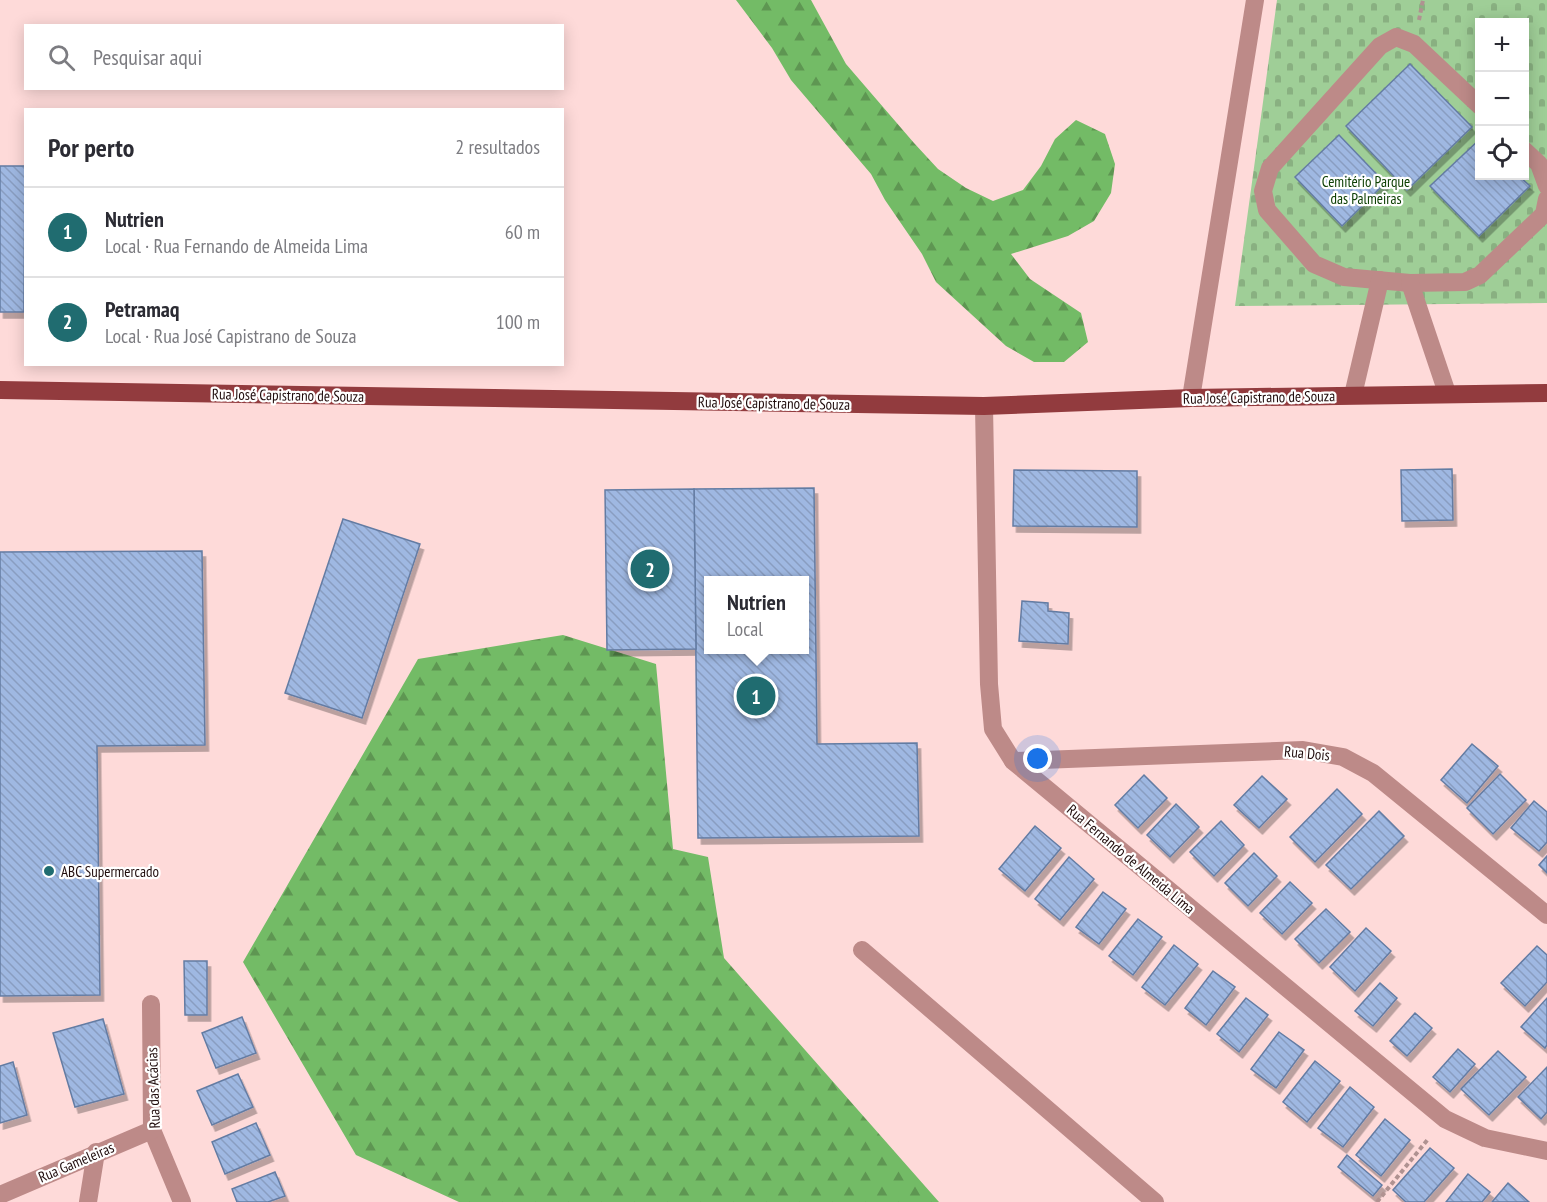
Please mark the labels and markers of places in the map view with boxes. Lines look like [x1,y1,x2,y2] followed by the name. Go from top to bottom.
[630,546,670,592] pin: 2
[736,674,776,718] pin: 1
[61,862,159,881] place label: ABC Supermercado
[42,864,56,878] marker: ABC Supermercado

